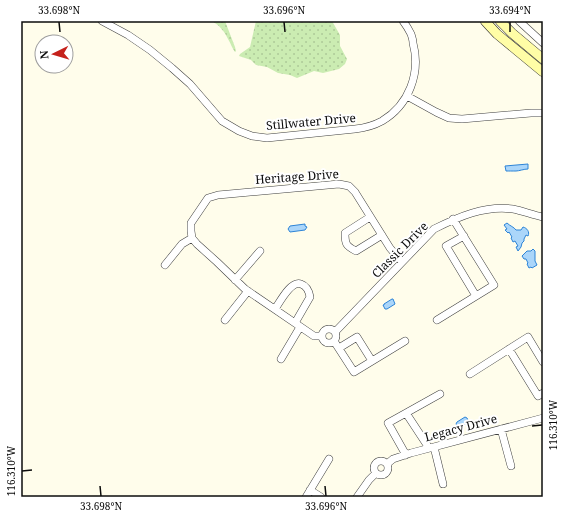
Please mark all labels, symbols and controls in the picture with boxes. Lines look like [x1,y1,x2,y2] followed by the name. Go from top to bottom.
[38,3,80,17] text: 33.698°N
[263,3,305,17] text: 33.696°N
[489,3,531,17] text: 33.694°N
[34,34,74,74] north arrow
[36,50,51,60] text: N
[265,109,357,134] street label: Stillwater Drive
[254,165,339,188] street label: Heritage Drive
[368,218,432,282] street label: Classic Drive
[546,399,560,450] text: 116.310°W
[423,410,499,445] street label: Legacy Drive
[4,445,18,496] text: 116.310°W
[80,499,122,513] text: 33.698°N
[305,499,347,513] text: 33.696°N

